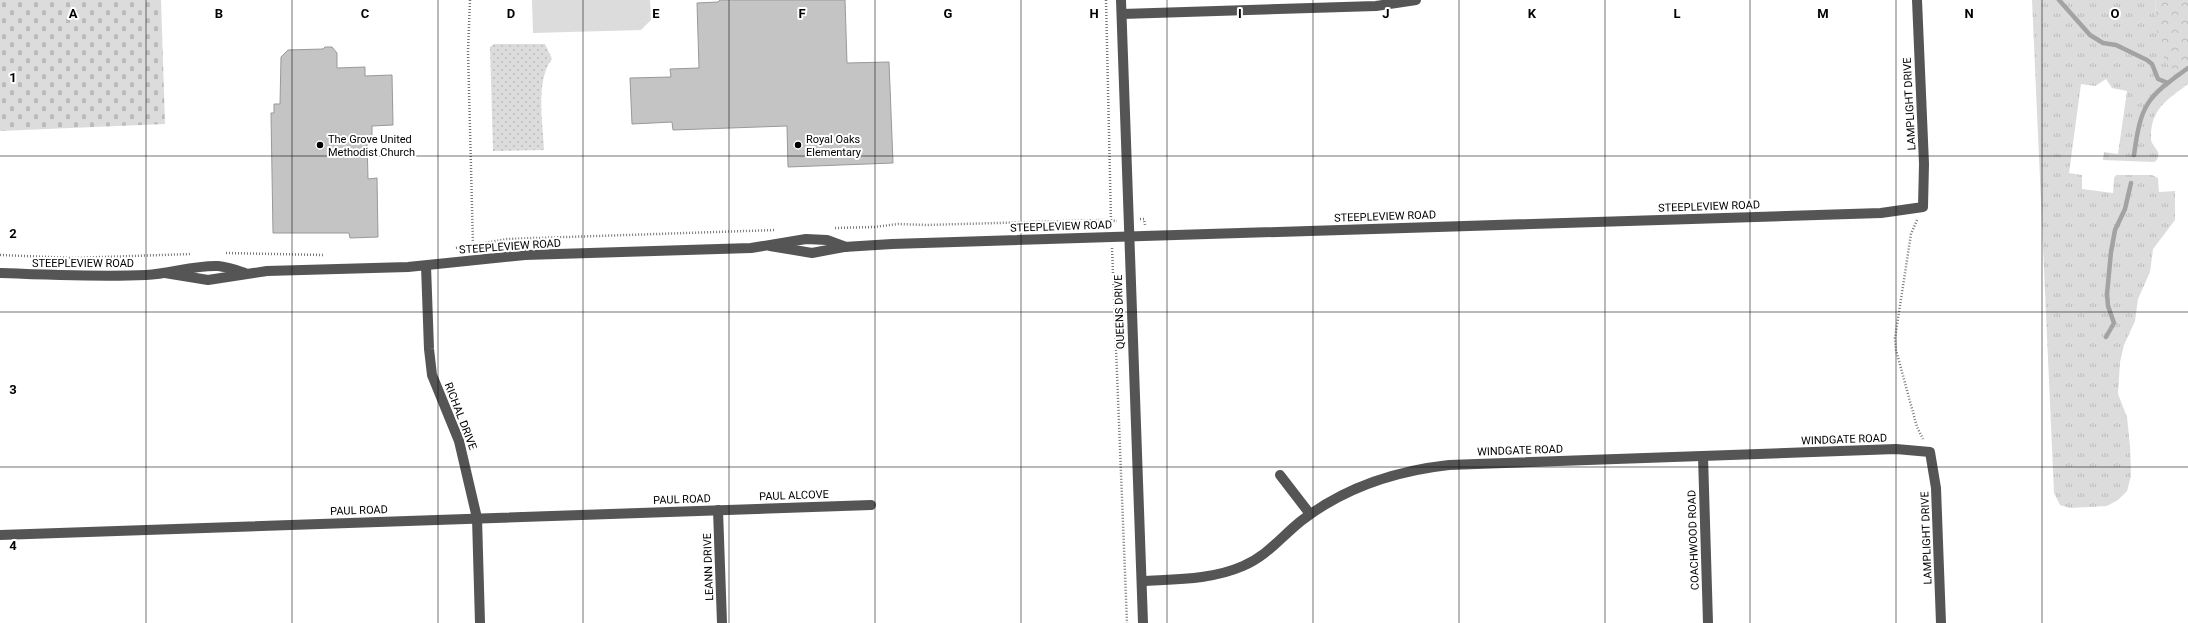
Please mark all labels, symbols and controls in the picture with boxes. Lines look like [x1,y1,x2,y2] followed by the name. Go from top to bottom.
[69,6,78,21] text: A
[215,6,223,21] text: B
[361,6,370,21] text: C
[507,6,515,21] text: D
[652,6,660,21] text: E
[798,6,806,21] text: F
[944,6,953,21] text: G
[1089,6,1099,21] text: H
[1238,6,1242,21] text: I
[1382,6,1390,21] text: J
[1528,6,1537,21] text: K
[1673,6,1681,21] text: L
[1817,6,1829,21] text: M
[1964,6,1974,21] text: N
[2111,6,2120,21] text: O
[1901,57,1918,151] street label: LAMPLIGHT DRIVE
[9,70,17,85] text: 1
[328,133,415,159] place label: The Grove United Methodist Church
[806,133,862,159] place label: Royal Oaks Elementary
[315,140,325,150] marker: The Grove United Methodist Church
[793,140,803,150] marker: Royal Oaks Elementary
[1658,198,1760,215] street label: STEEPLEVIEW ROAD
[1334,208,1436,225] street label: STEEPLEVIEW ROAD
[1010,218,1112,235] street label: STEEPLEVIEW ROAD
[9,226,17,241] text: 2
[459,236,561,257] street label: STEEPLEVIEW ROAD
[32,257,134,270] street label: STEEPLEVIEW ROAD
[1112,274,1127,349] street label: QUEENS DRIVE
[442,381,479,452] street label: RICHAL DRIVE
[9,382,17,397] text: 3
[1801,432,1887,447] street label: WINDGATE ROAD
[1477,443,1563,458] street label: WINDGATE ROAD
[759,488,829,503] street label: PAUL ALCOVE
[1685,490,1702,590] street label: COACHWOOD ROAD
[1918,491,1935,585] street label: LAMPLIGHT DRIVE
[653,492,711,507] street label: PAUL ROAD
[330,503,388,518] street label: PAUL ROAD
[701,533,716,601] street label: LEANN DRIVE
[9,538,17,553] text: 4

